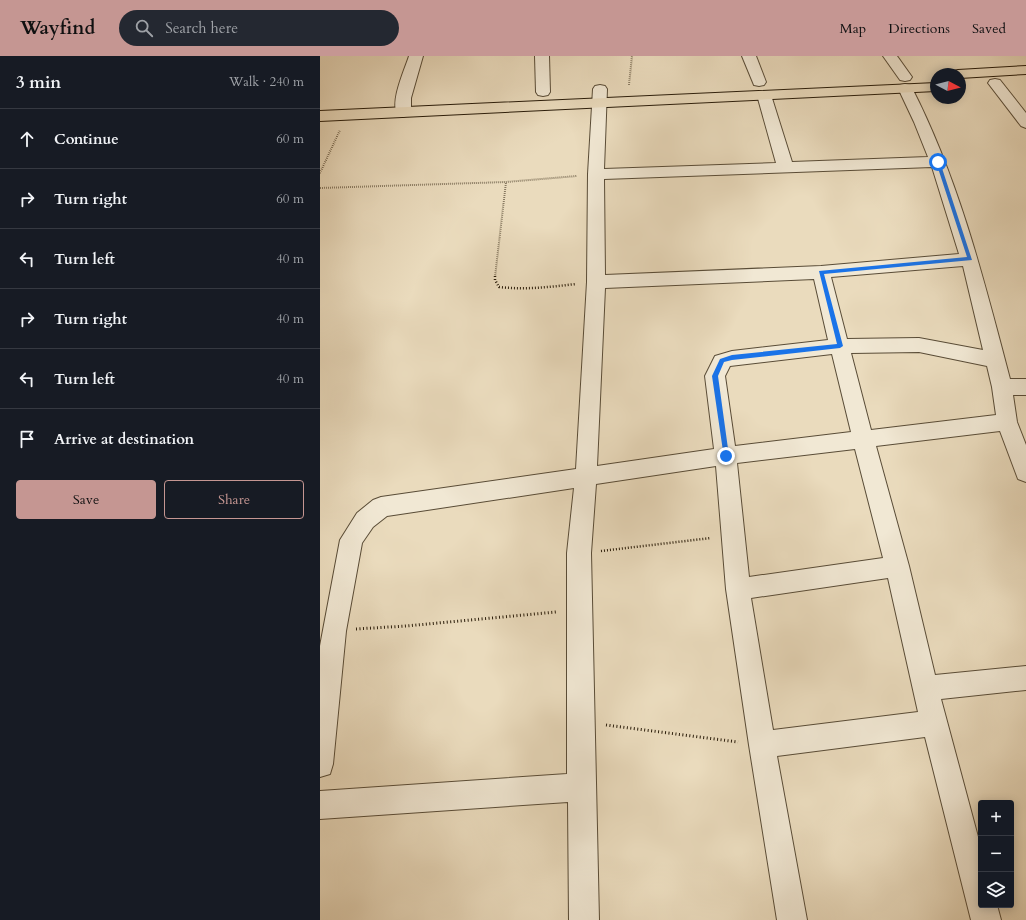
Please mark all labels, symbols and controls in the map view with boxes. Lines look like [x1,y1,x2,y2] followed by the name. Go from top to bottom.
[119,10,399,46] search box
[20,15,95,41] text: Wayfind
[133,17,155,39] icon: search
[165,18,238,38] text: Search here
[840,19,866,38] text: Map
[888,19,950,38] text: Directions
[972,19,1006,38] text: Saved
[930,68,966,104] north arrow
[16,71,61,94] text: 3 min
[229,73,304,91] text: Walk · 240 m
[16,128,38,150] icon: ahead
[54,129,119,149] text: Continue
[276,130,304,148] text: 60 m
[929,153,947,171] route start
[16,188,38,210] icon: right
[54,189,127,209] text: Turn right
[276,190,304,208] text: 60 m
[16,248,38,270] icon: left
[54,249,115,269] text: Turn left
[276,250,304,268] text: 40 m
[16,308,38,330] icon: right
[54,309,127,329] text: Turn right
[276,310,304,328] text: 40 m
[16,368,38,390] icon: left
[54,369,115,389] text: Turn left
[276,370,304,388] text: 40 m
[16,428,38,450] icon: arrive
[54,429,194,449] text: Arrive at destination
[717,447,735,465] route end
[16,480,156,519] button: Save
[164,480,304,519] button: Share
[978,800,1014,908] map controls
[978,800,1014,836] button: +
[978,836,1014,872] button: −
[978,872,1014,908] button: layers

